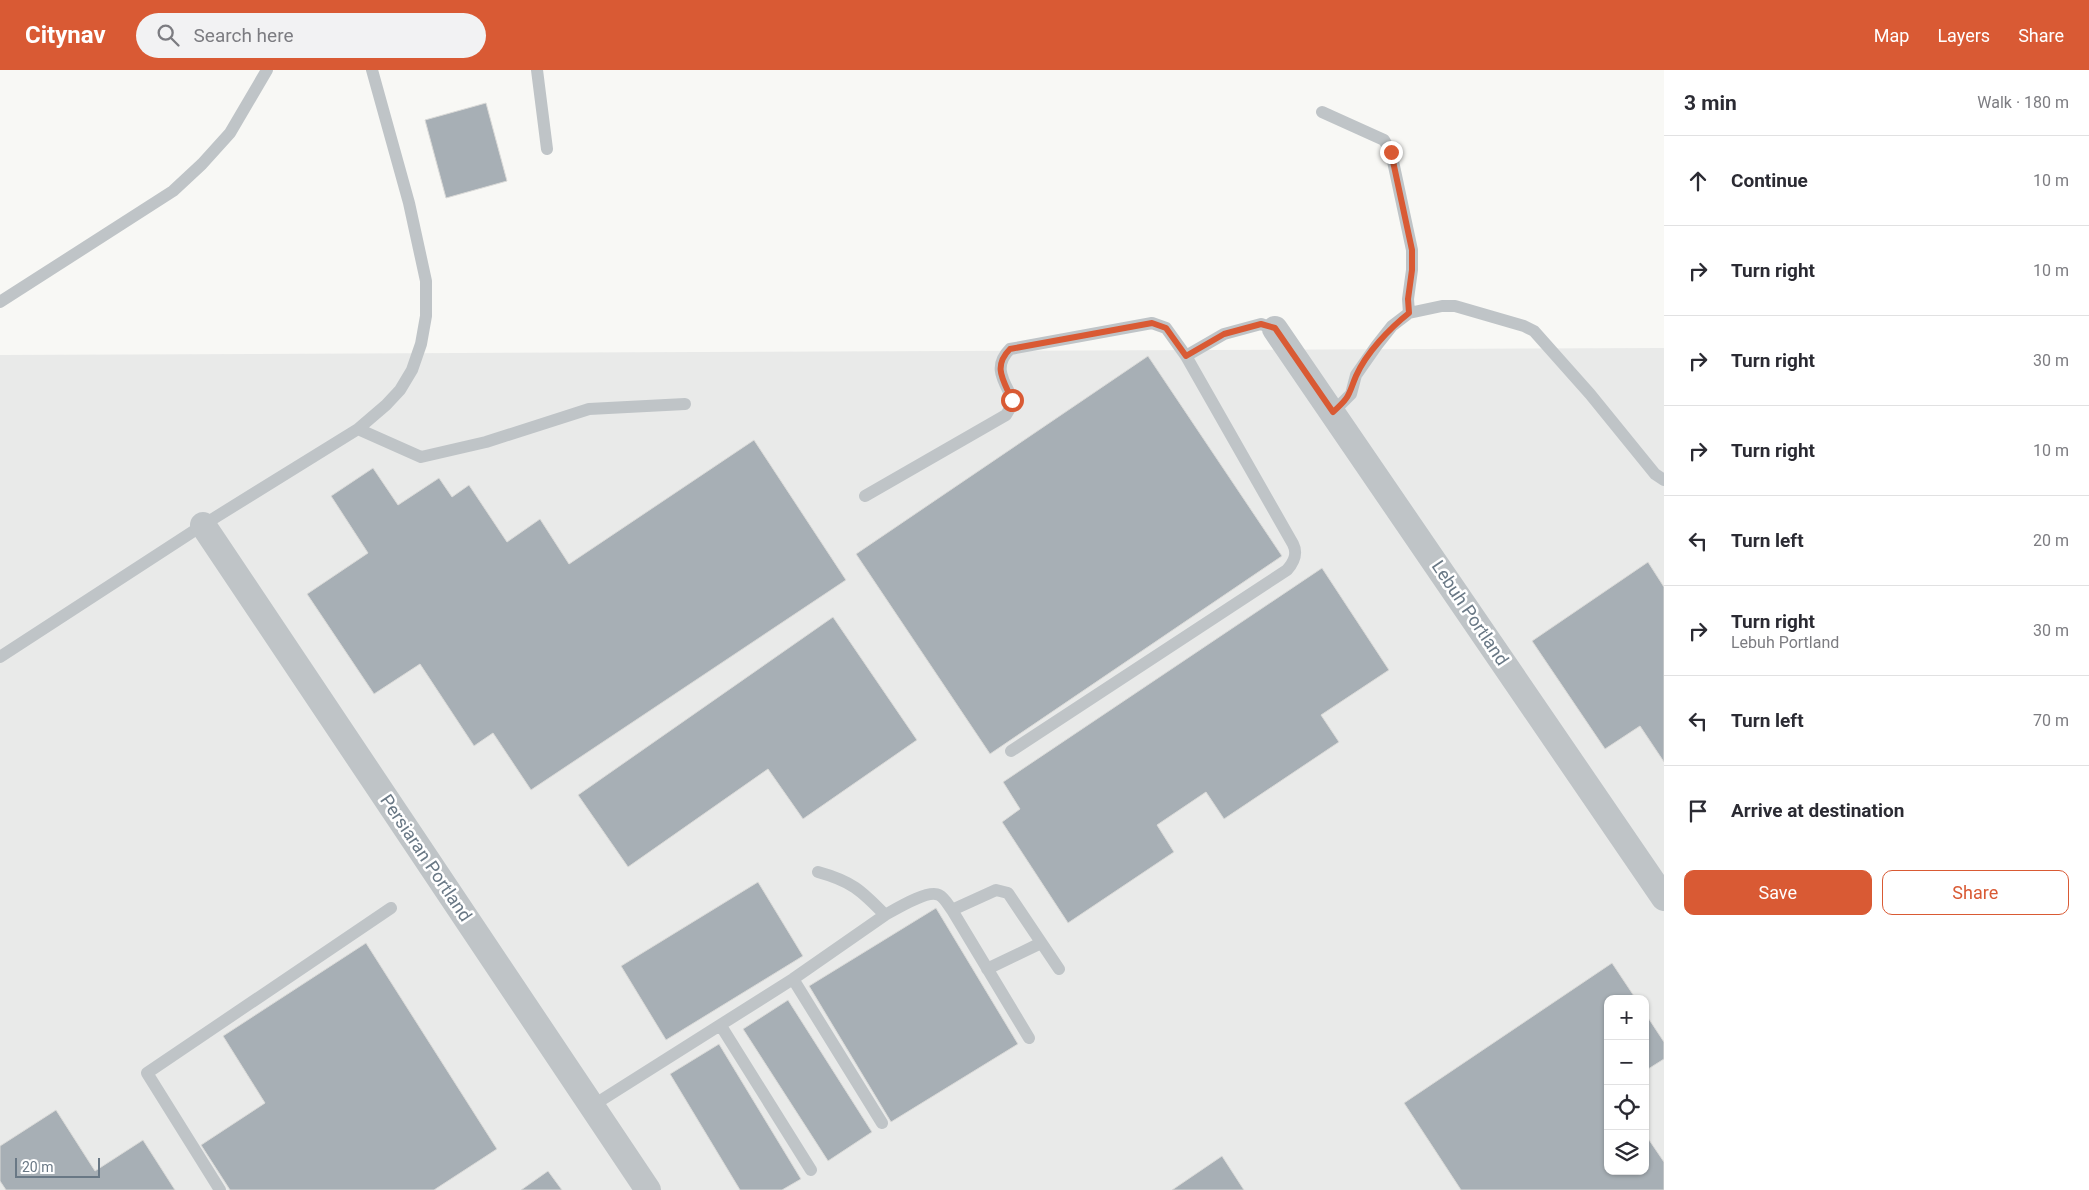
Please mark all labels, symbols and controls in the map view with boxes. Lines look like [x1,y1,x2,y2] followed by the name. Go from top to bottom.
[136,13,486,58] search box
[25,21,106,49] text: Citynav
[154,21,182,49] icon: search
[194,24,294,47] text: Search here
[1874,25,1909,46] text: Map
[1937,25,1990,46] text: Layers
[2018,25,2064,46] text: Share
[1684,91,1737,115] text: 3 min
[1977,93,2069,112] text: Walk · 180 m
[1380,141,1403,164] route end
[1684,167,1712,195] icon: ahead
[1731,169,1808,192] text: Continue
[2033,171,2069,190] text: 10 m
[1684,257,1712,285] icon: right
[1731,259,1815,282] text: Turn right
[2033,261,2069,280] text: 10 m
[1684,347,1712,375] icon: right
[1731,349,1815,372] text: Turn right
[2033,351,2069,370] text: 30 m
[1001,389,1024,412] route start
[1684,437,1712,465] icon: right
[1731,439,1815,462] text: Turn right
[2033,441,2069,460] text: 10 m
[1684,527,1712,555] icon: left
[1731,529,1804,552] text: Turn left
[2033,531,2069,550] text: 20 m
[1428,556,1513,669] street label: Lebuh Portland
[1731,610,1815,633] text: Turn right
[1684,617,1712,645] icon: right
[2033,621,2069,640] text: 30 m
[1731,633,1839,652] text: Lebuh Portland
[1684,707,1712,735] icon: left
[1731,709,1804,732] text: Turn left
[2033,711,2069,730] text: 70 m
[376,790,477,925] street label: Persiaran Portland
[1684,797,1712,825] icon: arrive
[1731,799,1904,822] text: Arrive at destination
[1684,870,1872,915] button: Save
[1882,870,2069,915] button: Share
[1604,995,1649,1175] map controls
[1604,995,1649,1040] button: +
[1604,1040,1649,1085] button: −
[1604,1085,1649,1130] button: locate
[1604,1130,1649,1175] button: layers
[15,1155,100,1178] scale bar
[22,1159,54,1175] text: 20 m

